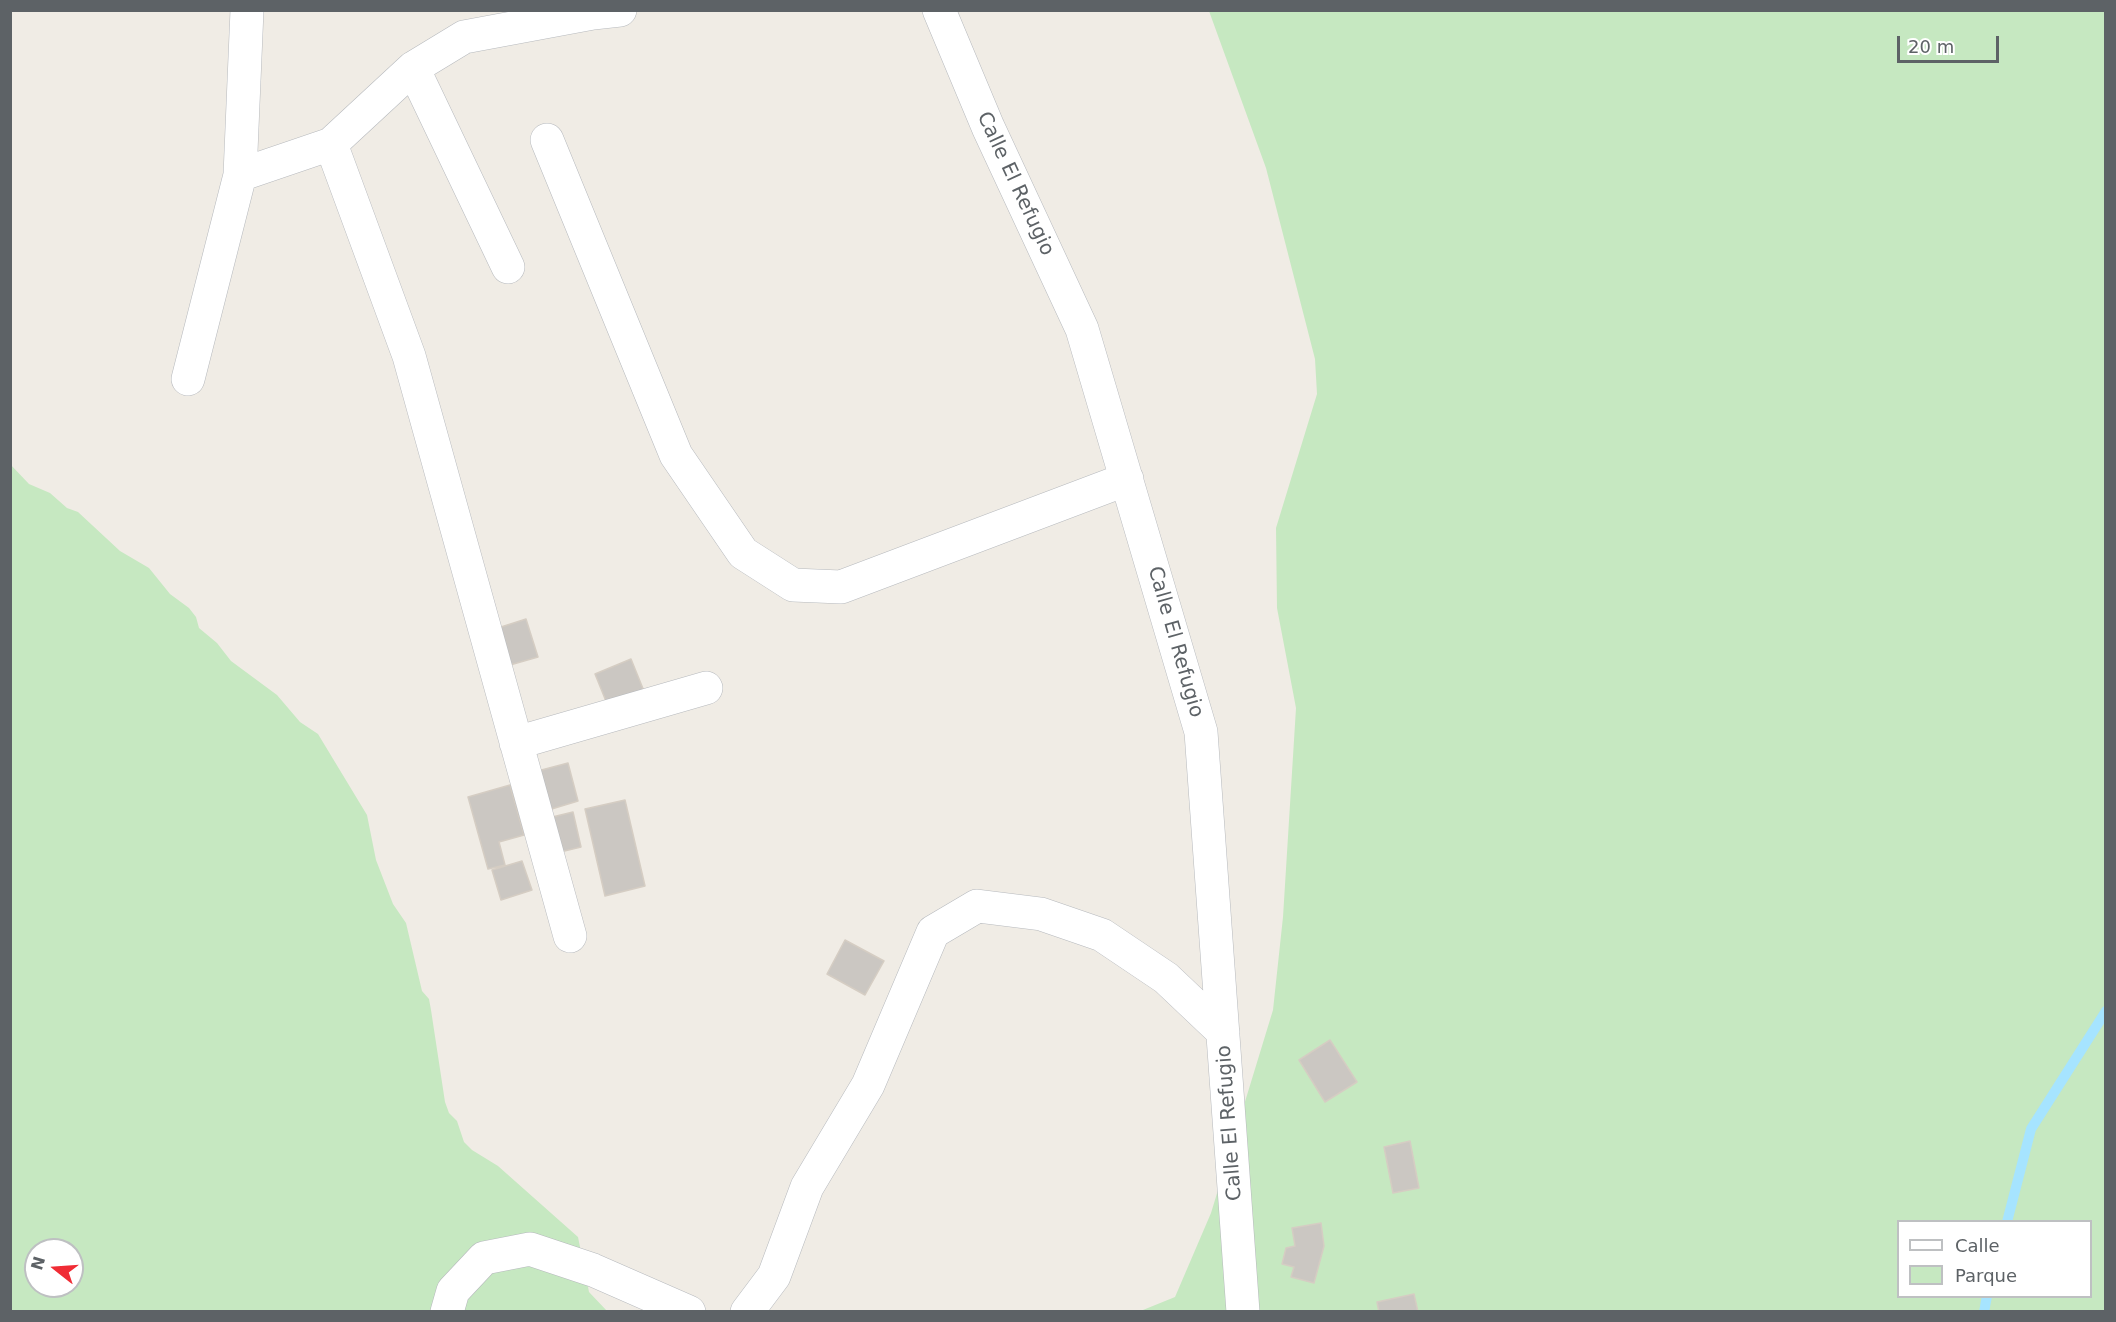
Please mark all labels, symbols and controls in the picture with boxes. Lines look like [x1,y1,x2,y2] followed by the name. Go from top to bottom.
[1900,24,2002,62] scale bar
[1908,36,1954,57] text: 20 m
[971,108,1059,260] street label: Calle El Refugio
[1142,564,1208,720] street label: Calle El Refugio
[1213,1044,1247,1202] street label: Calle El Refugio
[1897,1220,2092,1298] legend
[1955,1235,2000,1256] text: Calle
[24,1238,84,1298] north arrow
[27,1254,49,1272] text: N
[1955,1265,2017,1286] text: Parque

